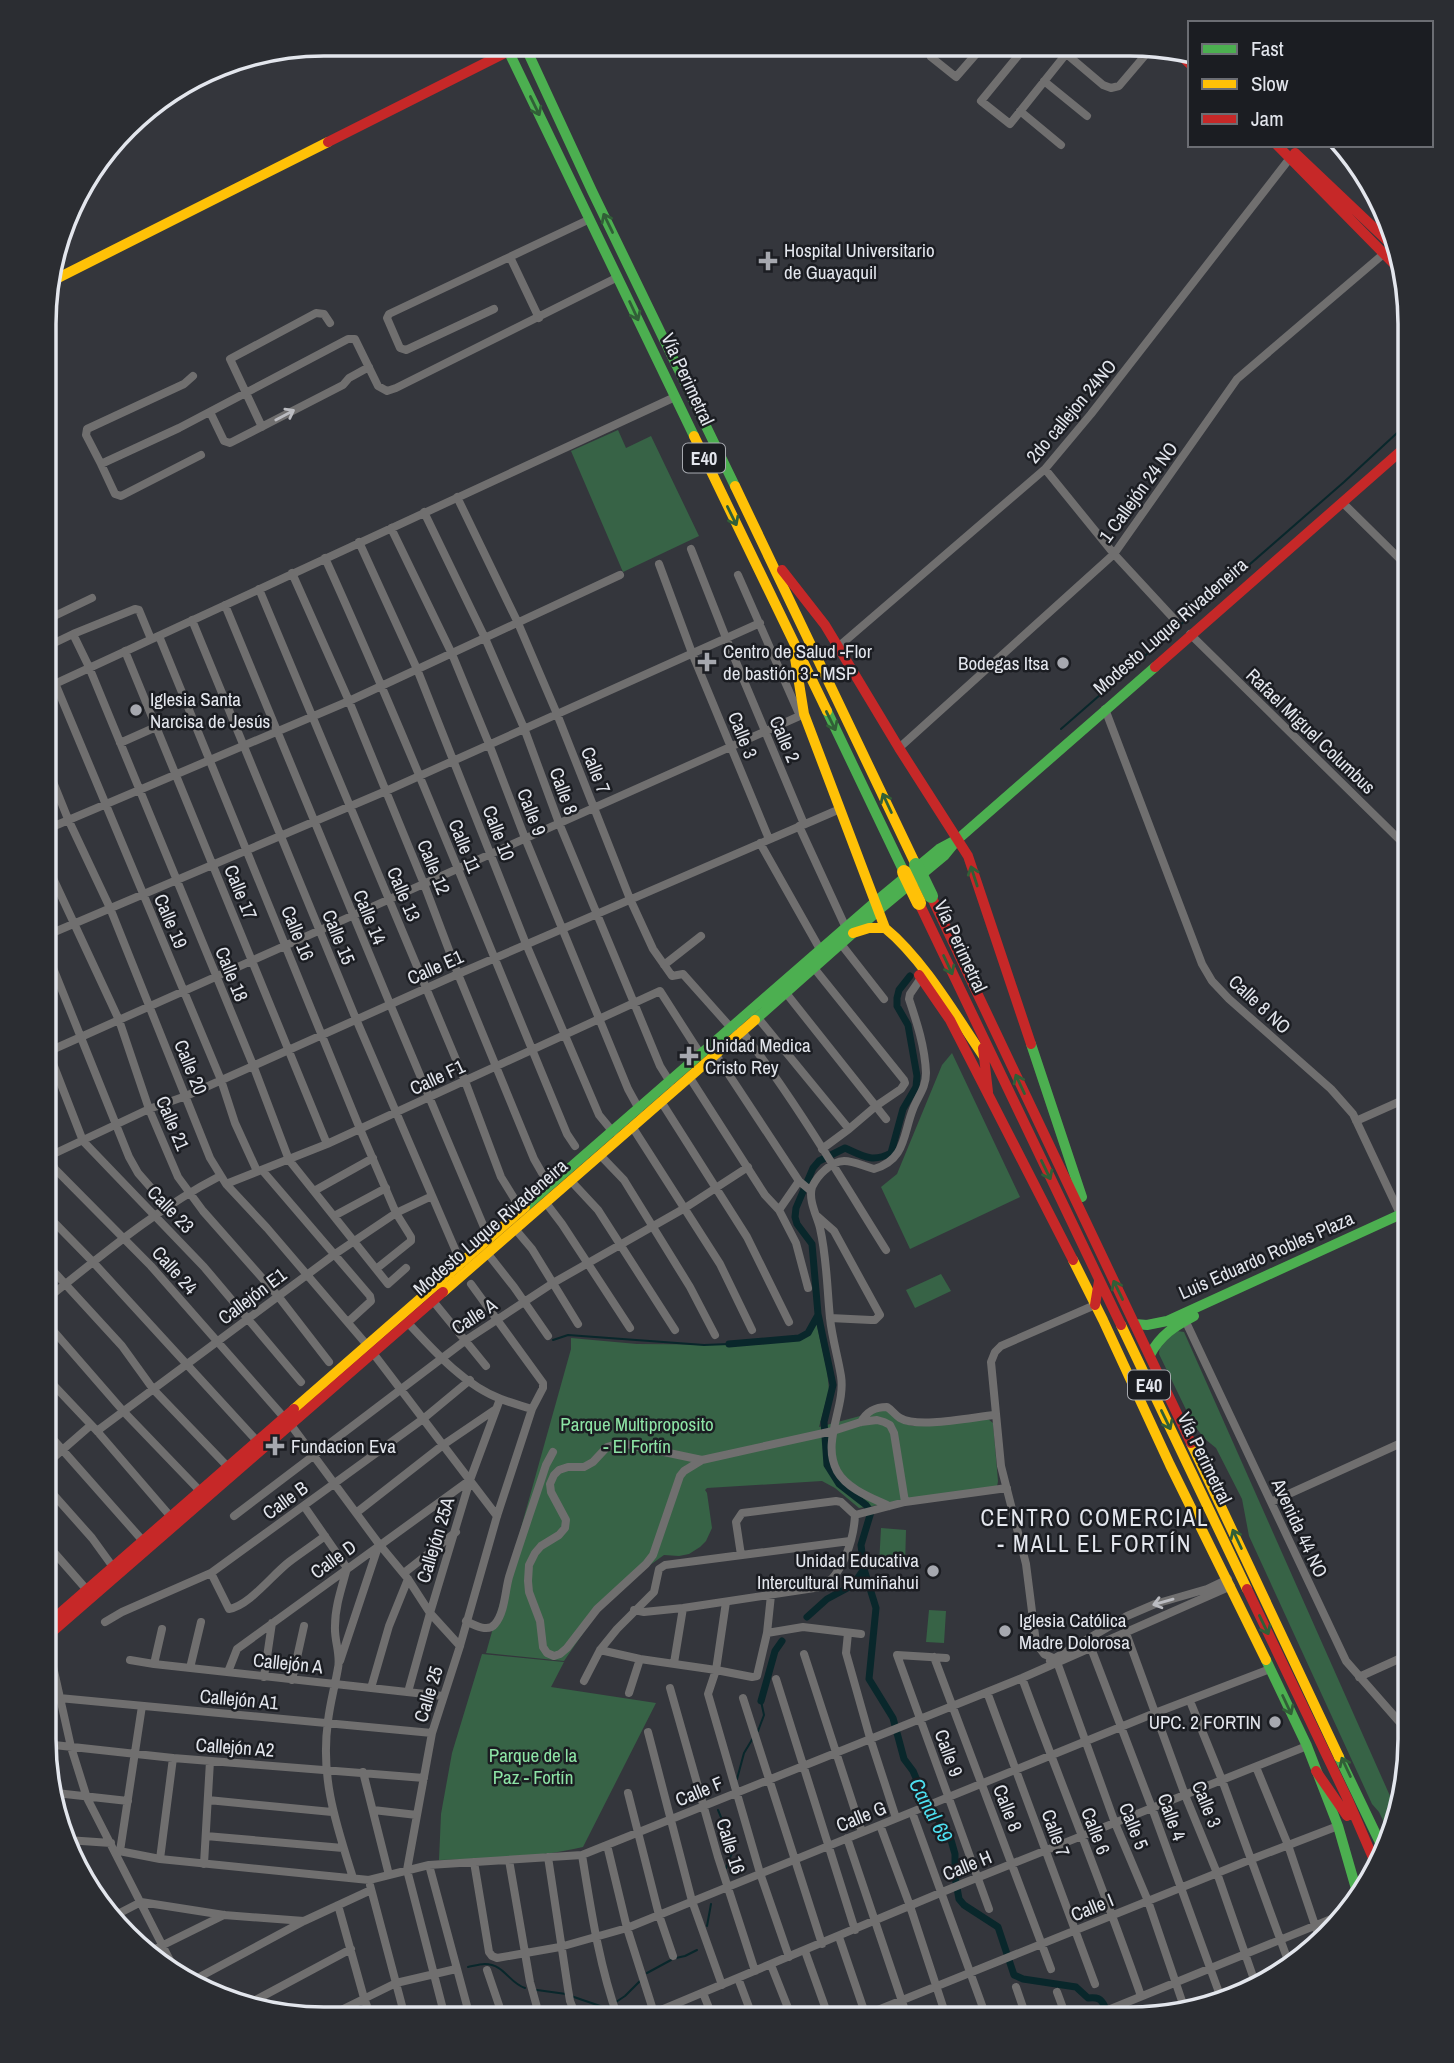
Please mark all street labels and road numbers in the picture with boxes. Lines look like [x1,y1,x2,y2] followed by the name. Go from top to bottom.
[655,328,721,430] street label: Vía Perimetral
[1020,354,1122,468] street label: 2do callejon 24NO
[1093,436,1183,548] street label: 1 Callejón 24 NO
[683,444,725,472] road number: E40
[1087,551,1253,700] street label: Modesto Luque Rivadeneira
[1241,662,1382,800] street label: Rafael Miguel Columbus
[722,708,764,762] street label: Calle 3
[764,712,806,766] street label: Calle 2
[575,743,617,798] street label: Calle 7
[543,764,585,818] street label: Calle 8
[511,785,553,839] street label: Calle 9
[477,802,521,864] street label: Calle 10
[442,815,488,877] street label: Calle 11
[411,836,457,898] street label: Calle 12
[218,861,264,924] street label: Calle 17
[381,863,427,925] street label: Calle 13
[347,886,393,949] street label: Calle 14
[148,890,194,952] street label: Calle 19
[928,895,994,997] street label: Vía Perimetral
[275,902,321,964] street label: Calle 16
[316,906,362,969] street label: Calle 15
[209,943,255,1005] street label: Calle 18
[403,943,467,991] street label: Calle E1
[1223,969,1297,1039] street label: Calle 8 NO
[168,1036,214,1098] street label: Calle 20
[405,1053,469,1101] street label: Calle F1
[150,1092,196,1155] street label: Calle 21
[407,1152,573,1301] street label: Modesto Luque Rivadeneira
[142,1179,200,1239] street label: Calle 23
[1174,1205,1358,1305] street label: Luis Eduardo Robles Plaza
[146,1240,204,1300] street label: Calle 24
[212,1261,292,1330] street label: Callejón E1
[446,1291,502,1340] street label: Calle A
[1128,1370,1170,1400] road number: E40
[1172,1408,1238,1508] street label: Vía Perimetral
[1265,1473,1334,1582] street label: Avenida 44 NO
[257,1475,313,1525] street label: Calle B
[410,1493,461,1586] street label: Callejón 25A
[305,1533,361,1585] street label: Calle D
[252,1646,325,1680] street label: Callejón A
[407,1663,449,1725] street label: Calle 25
[199,1683,280,1715] street label: Callejón A1
[928,1726,970,1780] street label: Calle 9
[195,1731,275,1763] street label: Callejón A2
[671,1770,727,1812] street label: Calle F
[1186,1777,1228,1831] street label: Calle 3
[987,1781,1029,1835] street label: Calle 8
[1151,1790,1193,1845] street label: Calle 4
[832,1794,890,1838] street label: Calle G
[1113,1799,1155,1854] street label: Calle 5
[1075,1804,1117,1858] street label: Calle 6
[1035,1806,1077,1861] street label: Calle 7
[710,1815,752,1877] street label: Calle 16
[938,1843,996,1887] street label: Calle H
[1067,1887,1117,1927] street label: Calle I

